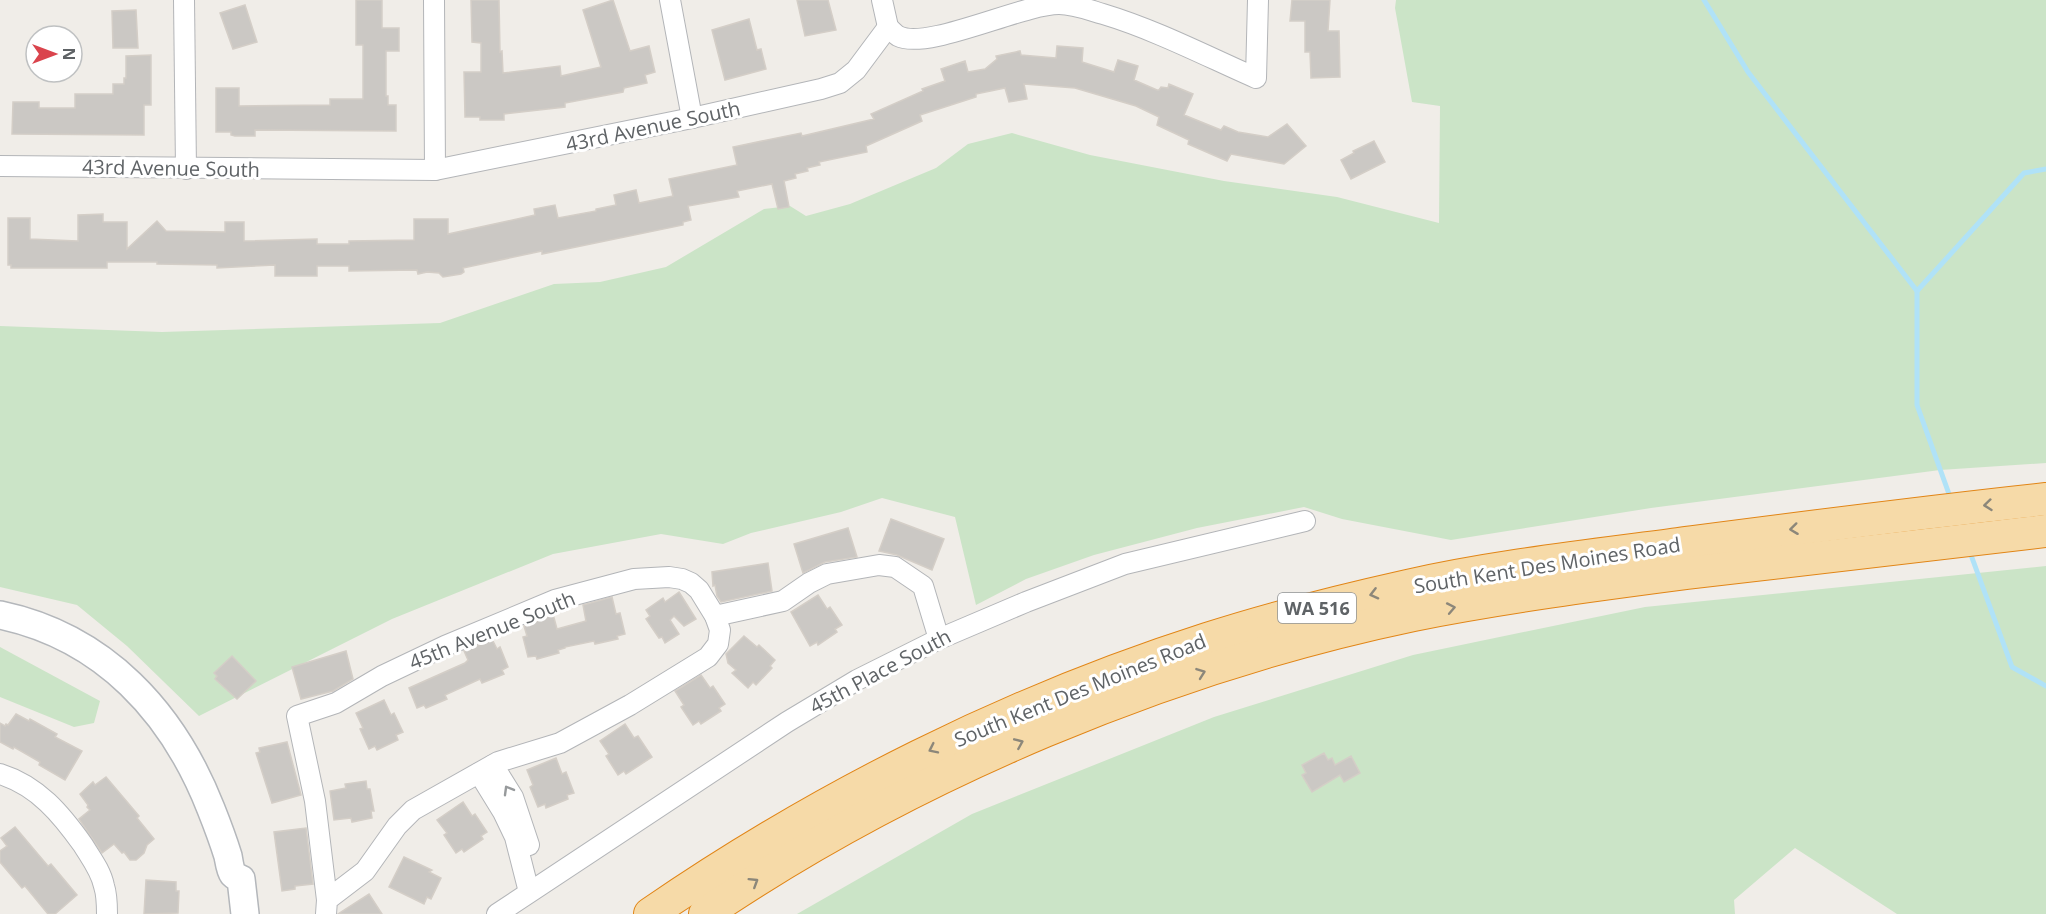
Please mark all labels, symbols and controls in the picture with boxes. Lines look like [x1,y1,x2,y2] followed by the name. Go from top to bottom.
[24,24,84,84] north arrow
[58,47,80,61] text: N
[563,94,743,158] street label: 43rd Avenue South
[82,153,260,183] street label: 43rd Avenue South
[1983,499,1992,511] one-way arrow
[1790,522,1799,535] one-way arrow
[1412,531,1682,599] street label: South Kent Des Moines Road
[405,584,579,676] street label: 45th Avenue South
[1369,587,1379,600] one-way arrow
[1278,593,1356,623] road number: WA 516
[1445,602,1455,615] one-way arrow
[805,622,955,720] street label: 45th Place South
[950,627,1210,753] street label: South Kent Des Moines Road
[1195,668,1206,681] one-way arrow
[1013,738,1024,750] one-way arrow
[929,742,940,754] one-way arrow
[504,786,516,796] one-way arrow
[748,878,758,890] one-way arrow

